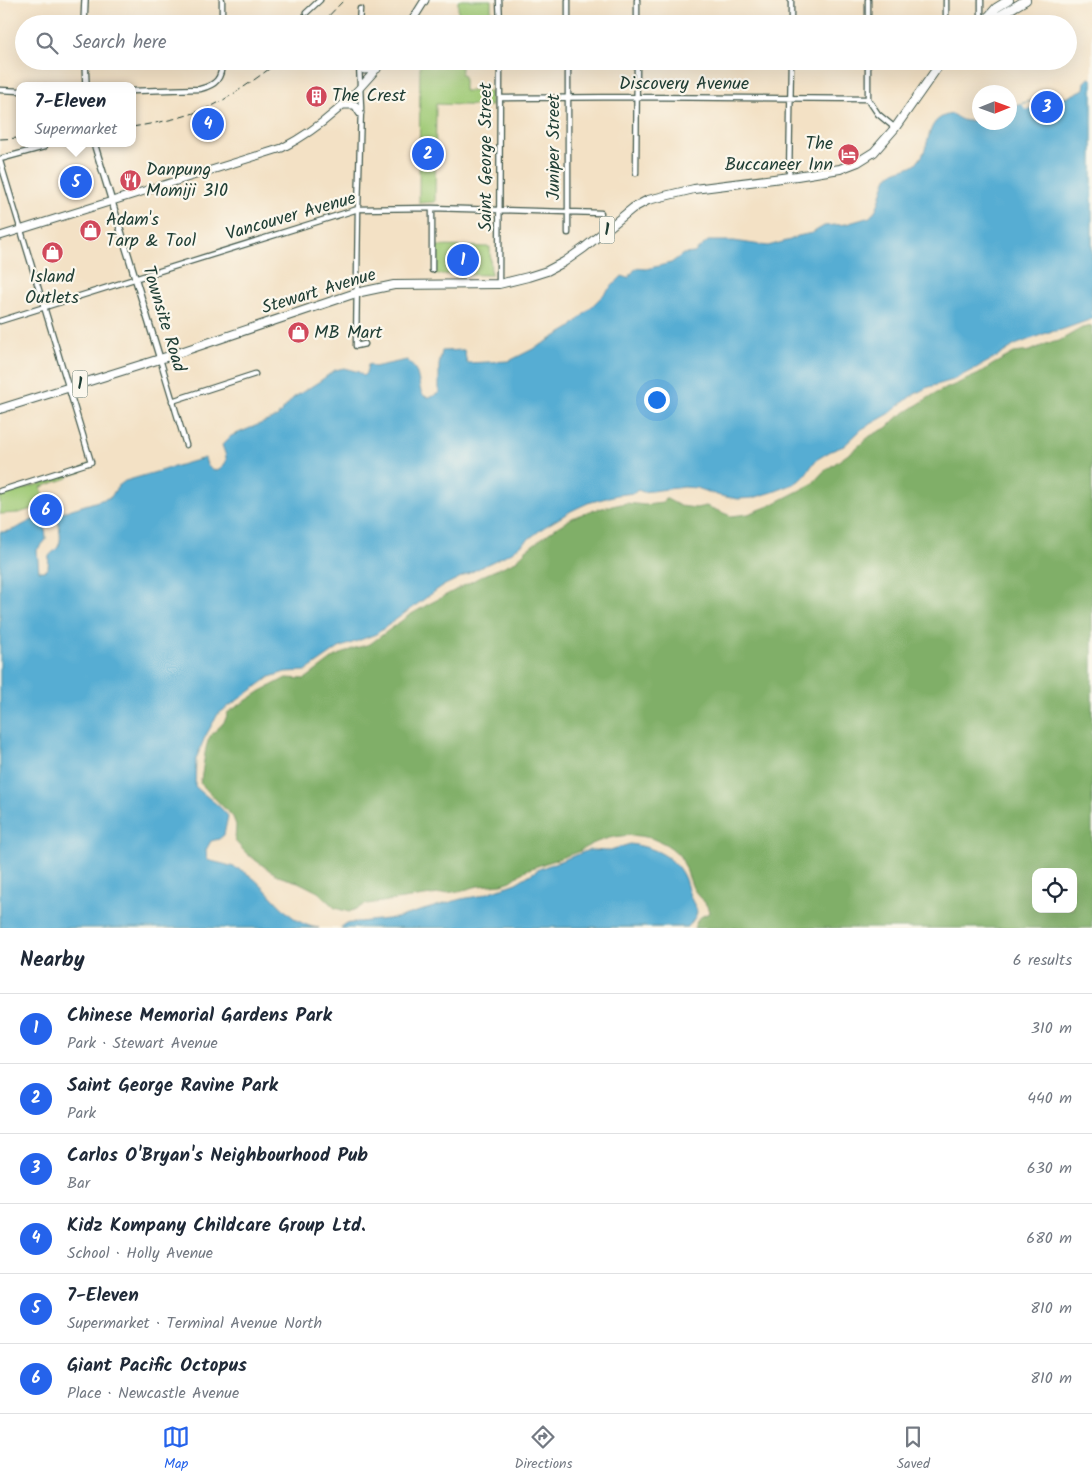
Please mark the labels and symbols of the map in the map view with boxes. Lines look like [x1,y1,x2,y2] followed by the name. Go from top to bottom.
[619,70,749,99] street label: Discovery Avenue
[332,82,407,111] place label: The Crest
[472,82,501,231] street label: Saint George Street
[304,84,328,108] building icon: The Crest
[972,85,1017,130] north arrow
[1031,88,1063,126] pin: 3
[540,93,569,200] street label: Juniper Street
[192,105,224,143] pin: 4
[725,130,833,180] place label: The Buccaneer Inn
[412,135,444,173] pin: 2
[837,142,861,166] hotel icon: The Buccaneer Inn
[146,156,228,206] place label: Danpung Momiji 310
[60,163,92,201] pin: 5
[118,168,142,192] restaurant icon: Danpung Momiji 310
[222,185,360,249] street label: Vancouver Avenue
[106,206,197,256] place label: Adam's Tarp & Tool
[600,216,614,244] road number: 1
[78,218,102,242] shop icon: Adam's Tarp & Tool
[40,240,64,264] shop icon: Island Outlets
[447,241,479,279] pin: 1
[258,261,380,323] street label: Stewart Avenue
[133,262,193,377] street label: Townsite Road
[25,263,79,313] place label: Island Outlets
[314,319,383,348] place label: MB Mart
[286,321,310,345] shop icon: MB Mart
[72,370,88,398] road number: 1
[644,387,670,413] your location
[30,491,62,529] pin: 6

